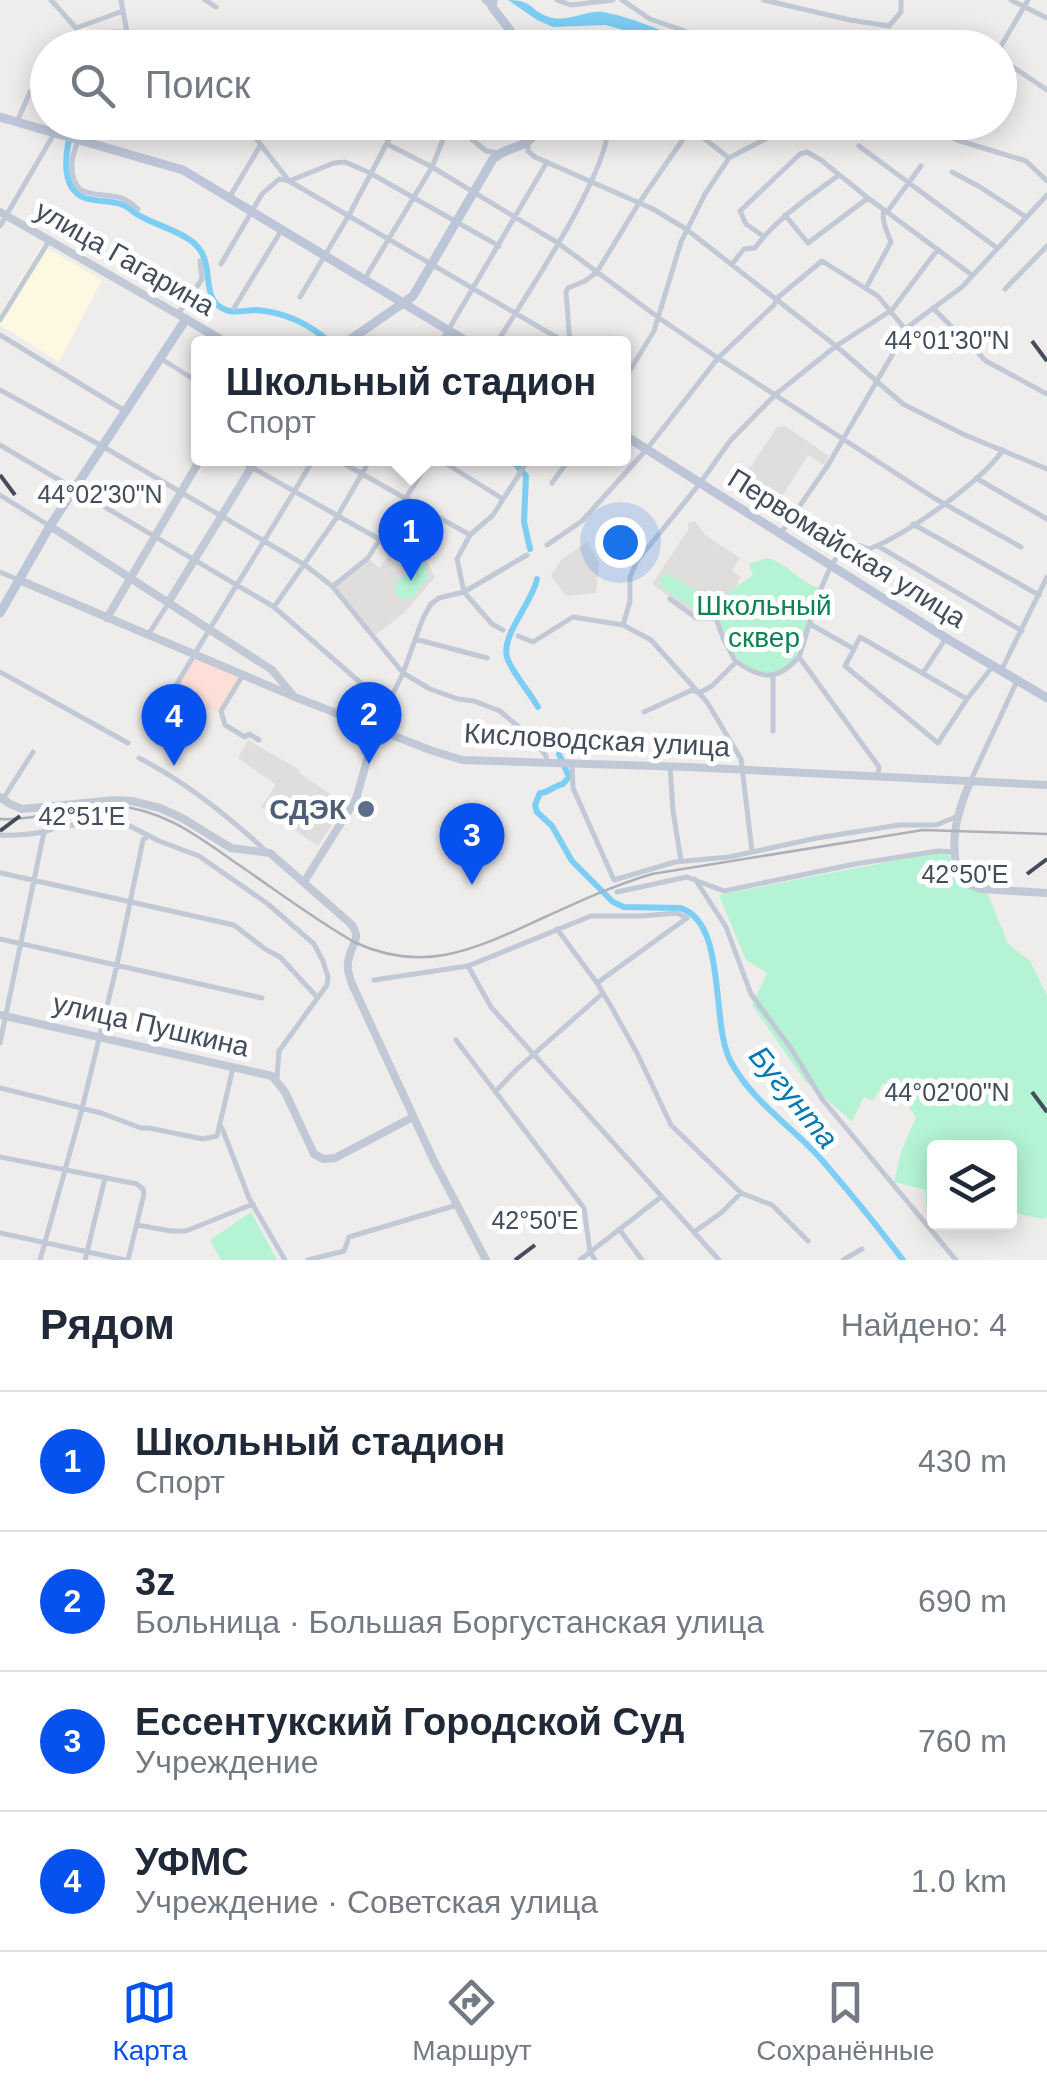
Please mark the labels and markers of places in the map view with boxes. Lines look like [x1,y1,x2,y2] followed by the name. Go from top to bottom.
[378,498,444,581] pin: 1
[336,682,402,764] pin: 2
[142,684,206,766] pin: 4
[269,794,347,825] place label: СДЭК
[355,798,377,820] marker: СДЭК
[440,802,504,885] pin: 3

